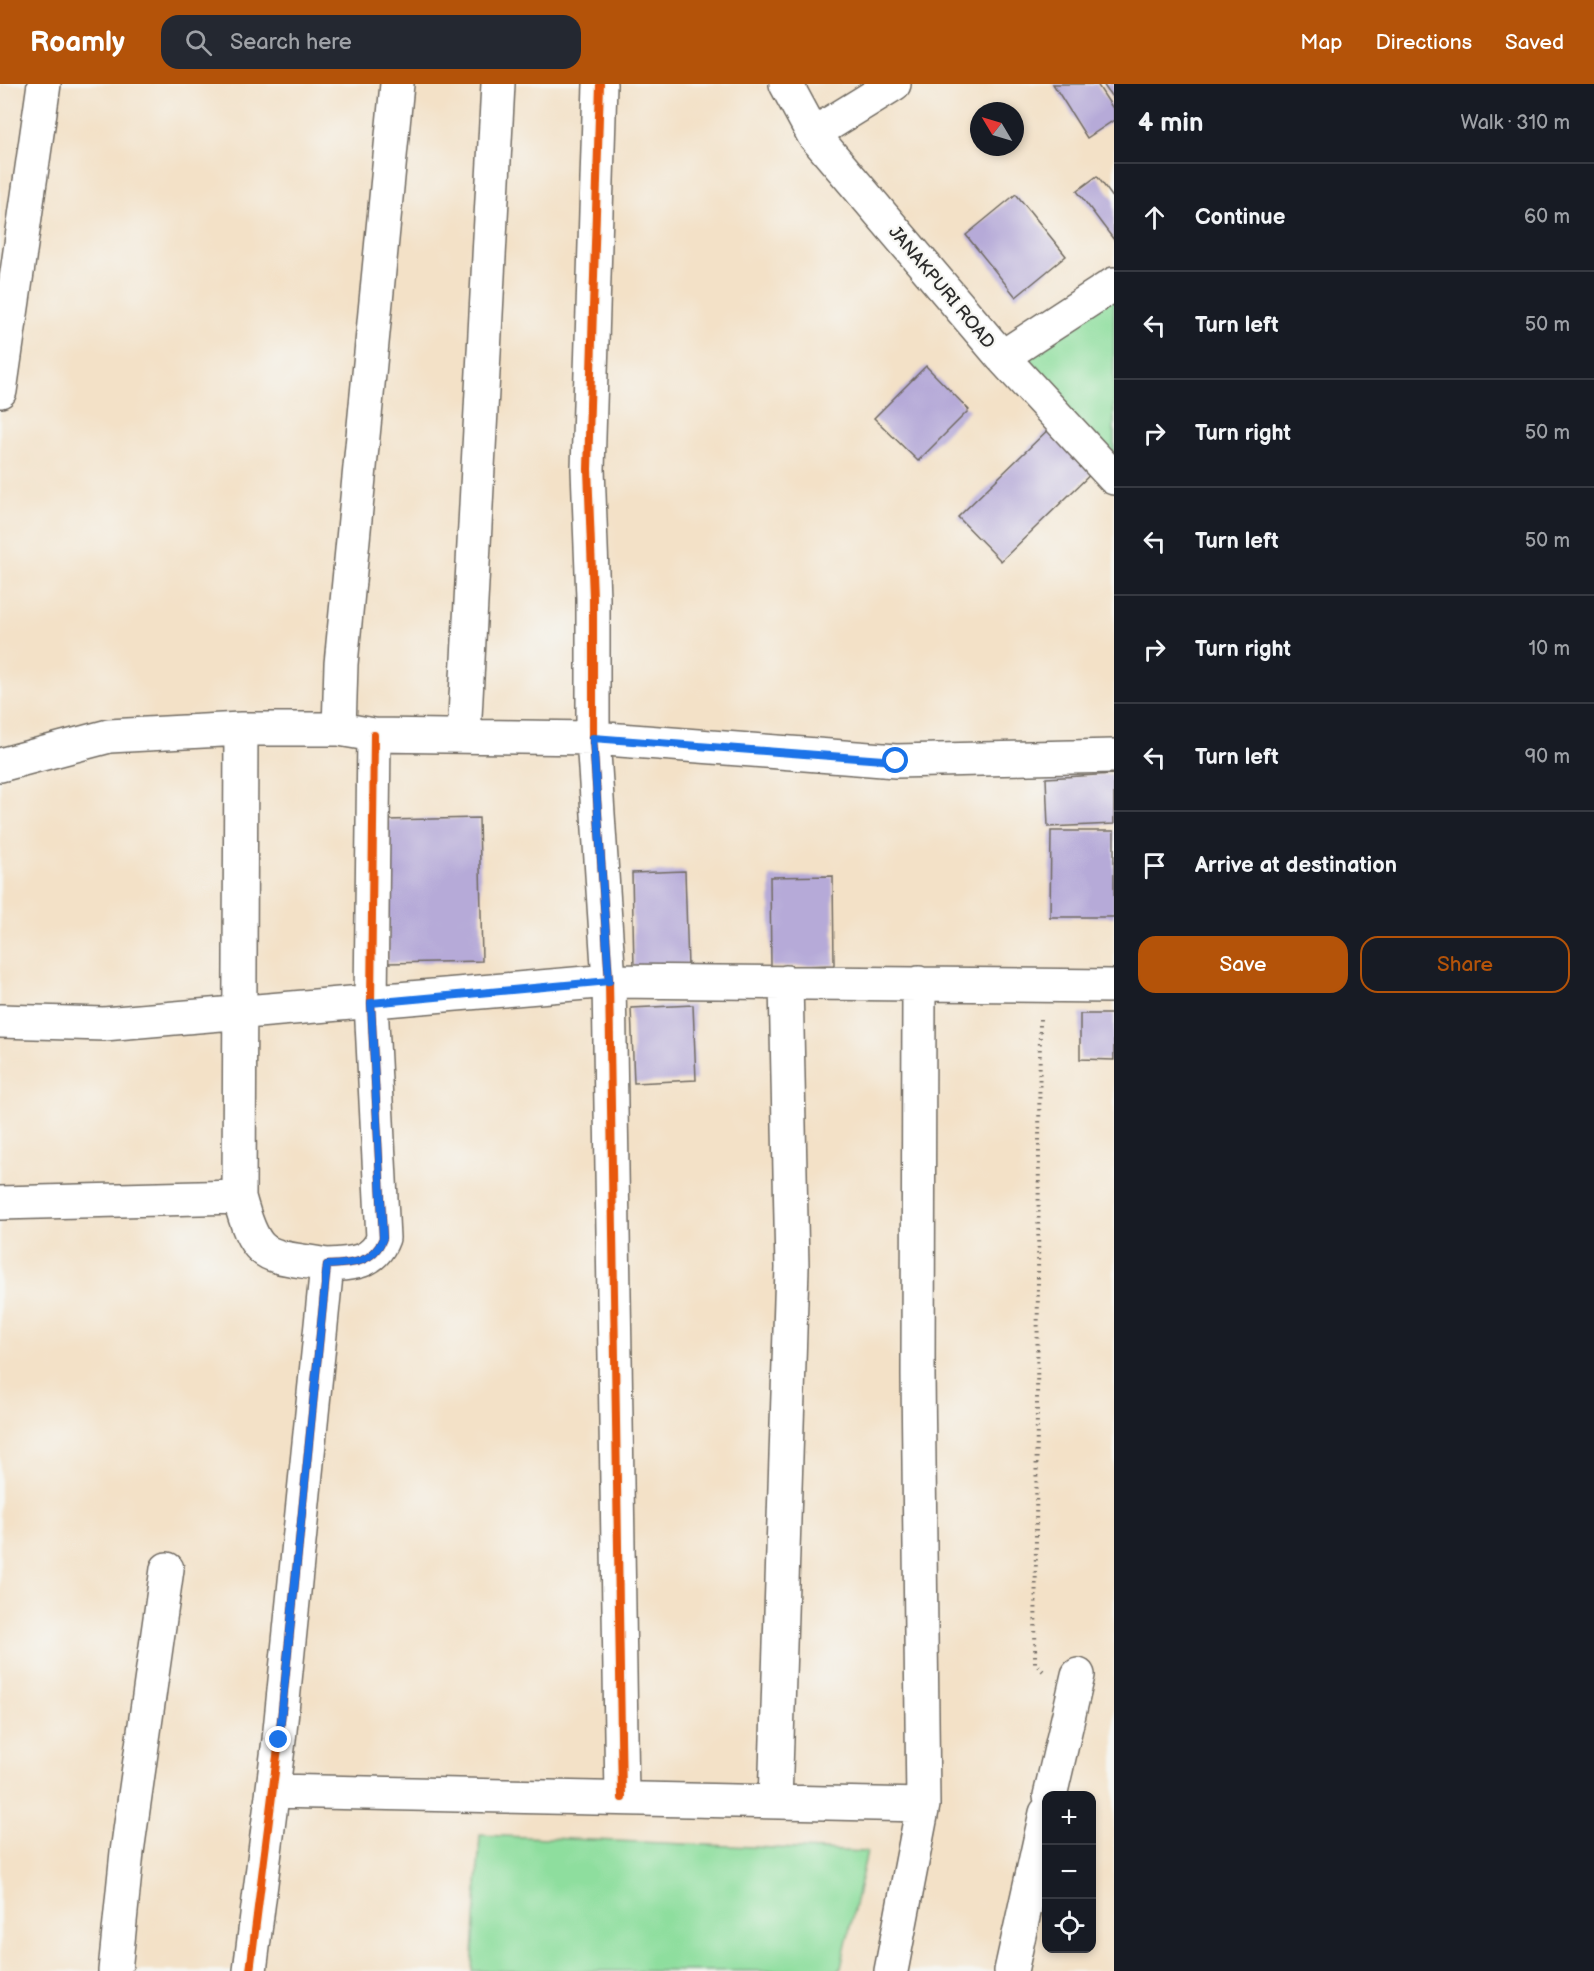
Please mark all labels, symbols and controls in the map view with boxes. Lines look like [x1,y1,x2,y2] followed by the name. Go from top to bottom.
[161,15,581,69] search box
[30,26,125,59] text: Roamly
[182,26,215,59] icon: search
[230,29,352,56] text: Search here
[1300,30,1343,55] text: Map
[1376,30,1472,55] text: Directions
[1505,30,1564,55] text: Saved
[970,102,1024,156] north arrow
[1138,108,1203,139] text: 4 min
[1461,111,1570,135] text: Walk · 310 m
[1138,201,1171,234] icon: ahead
[1195,204,1285,231] text: Continue
[1524,205,1570,229] text: 60 m
[884,222,999,353] street label: JANAKPURI ROAD
[1138,309,1171,342] icon: left
[1195,312,1279,339] text: Turn left
[1525,313,1570,337] text: 50 m
[1138,417,1171,450] icon: right
[1195,420,1291,447] text: Turn right
[1525,421,1570,445] text: 50 m
[1138,525,1171,558] icon: left
[1195,528,1279,555] text: Turn left
[1525,529,1570,553] text: 50 m
[1138,633,1171,666] icon: right
[1195,636,1291,663] text: Turn right
[1529,637,1570,661] text: 10 m
[1138,741,1171,774] icon: left
[1195,744,1279,771] text: Turn left
[1525,745,1570,769] text: 90 m
[882,747,908,773] route start
[1138,849,1171,882] icon: arrive
[1195,852,1397,879] text: Arrive at destination
[1138,936,1348,993] button: Save
[1360,936,1570,993] button: Share
[265,1726,291,1752] route end
[1042,1791,1096,1953] map controls
[1042,1791,1096,1845] button: +
[1042,1845,1096,1899] button: −
[1042,1899,1096,1953] button: locate

